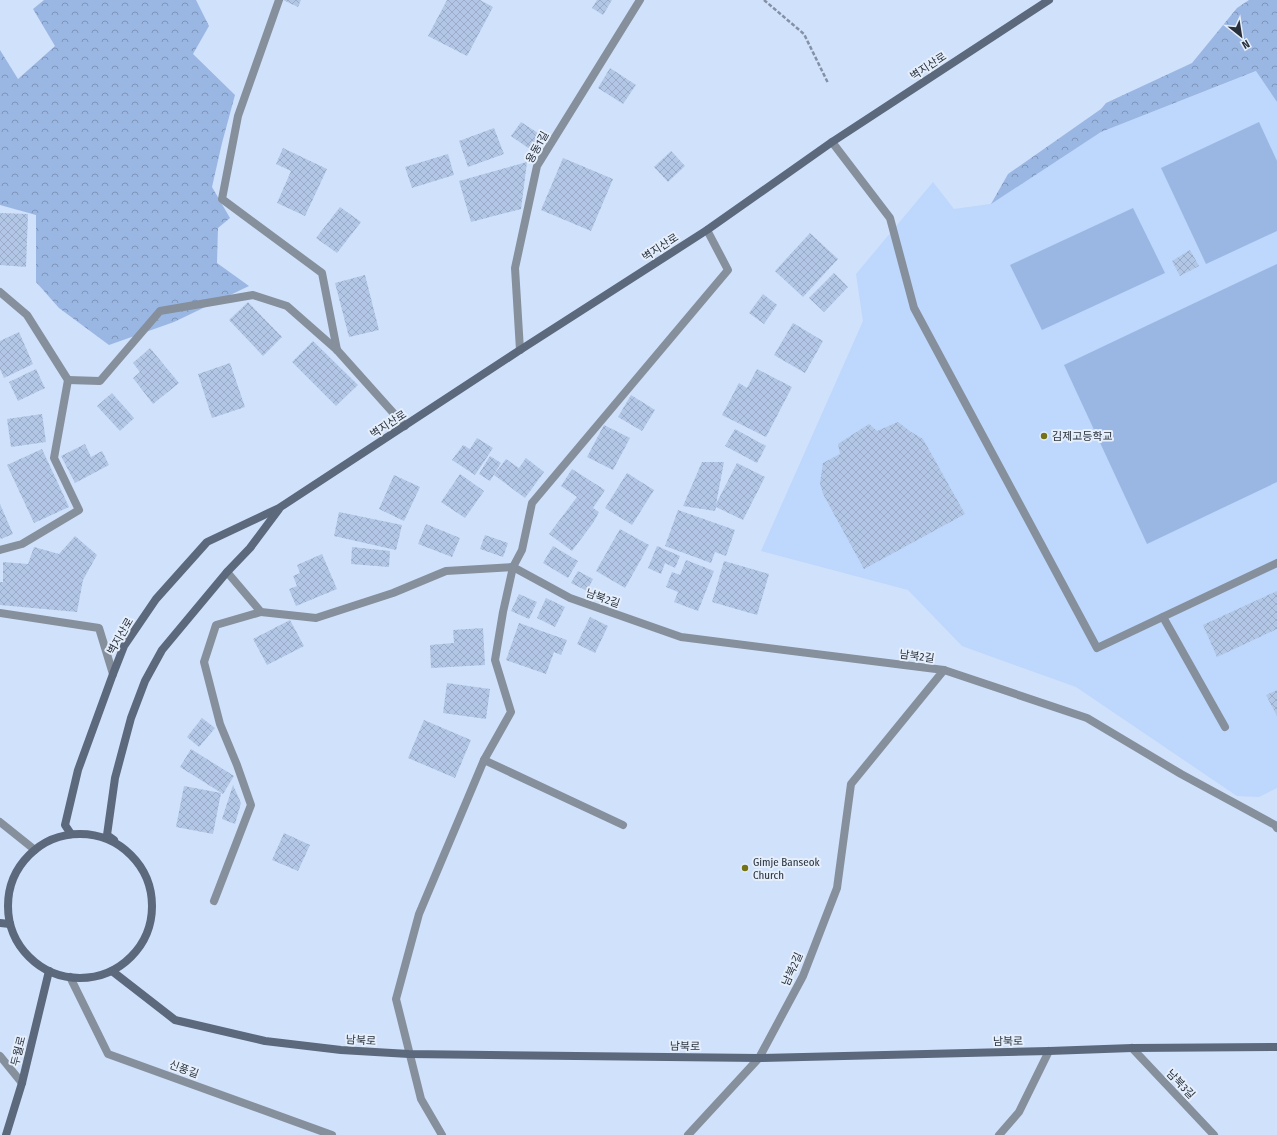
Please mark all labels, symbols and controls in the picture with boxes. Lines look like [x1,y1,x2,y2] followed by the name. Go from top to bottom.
[1221,16,1261,56] north arrow
[1240,37,1252,52] text: N
[908,50,949,83] street label: 벽지산로
[523,129,552,166] street label: 용동1길
[640,231,681,264] street label: 벽지산로
[368,408,409,441] street label: 벽지산로
[1052,430,1113,443] place label: 김제고등학교
[1039,431,1049,441] marker: 김제고등학교
[584,587,622,610] street label: 남북2길
[105,615,136,657] street label: 벽지산로
[899,648,935,665] street label: 남북2길
[753,856,820,882] place label: Gimje Banseok Church
[740,863,750,873] marker: Gimje Banseok Church
[779,950,806,988] street label: 남북2길
[345,1033,376,1048] street label: 남북로
[9,1035,28,1067] street label: 두월로
[993,1035,1023,1048] street label: 남북로
[670,1040,700,1053] street label: 남북로
[167,1058,200,1081] street label: 신풍길
[1164,1067,1198,1102] street label: 남북3길

